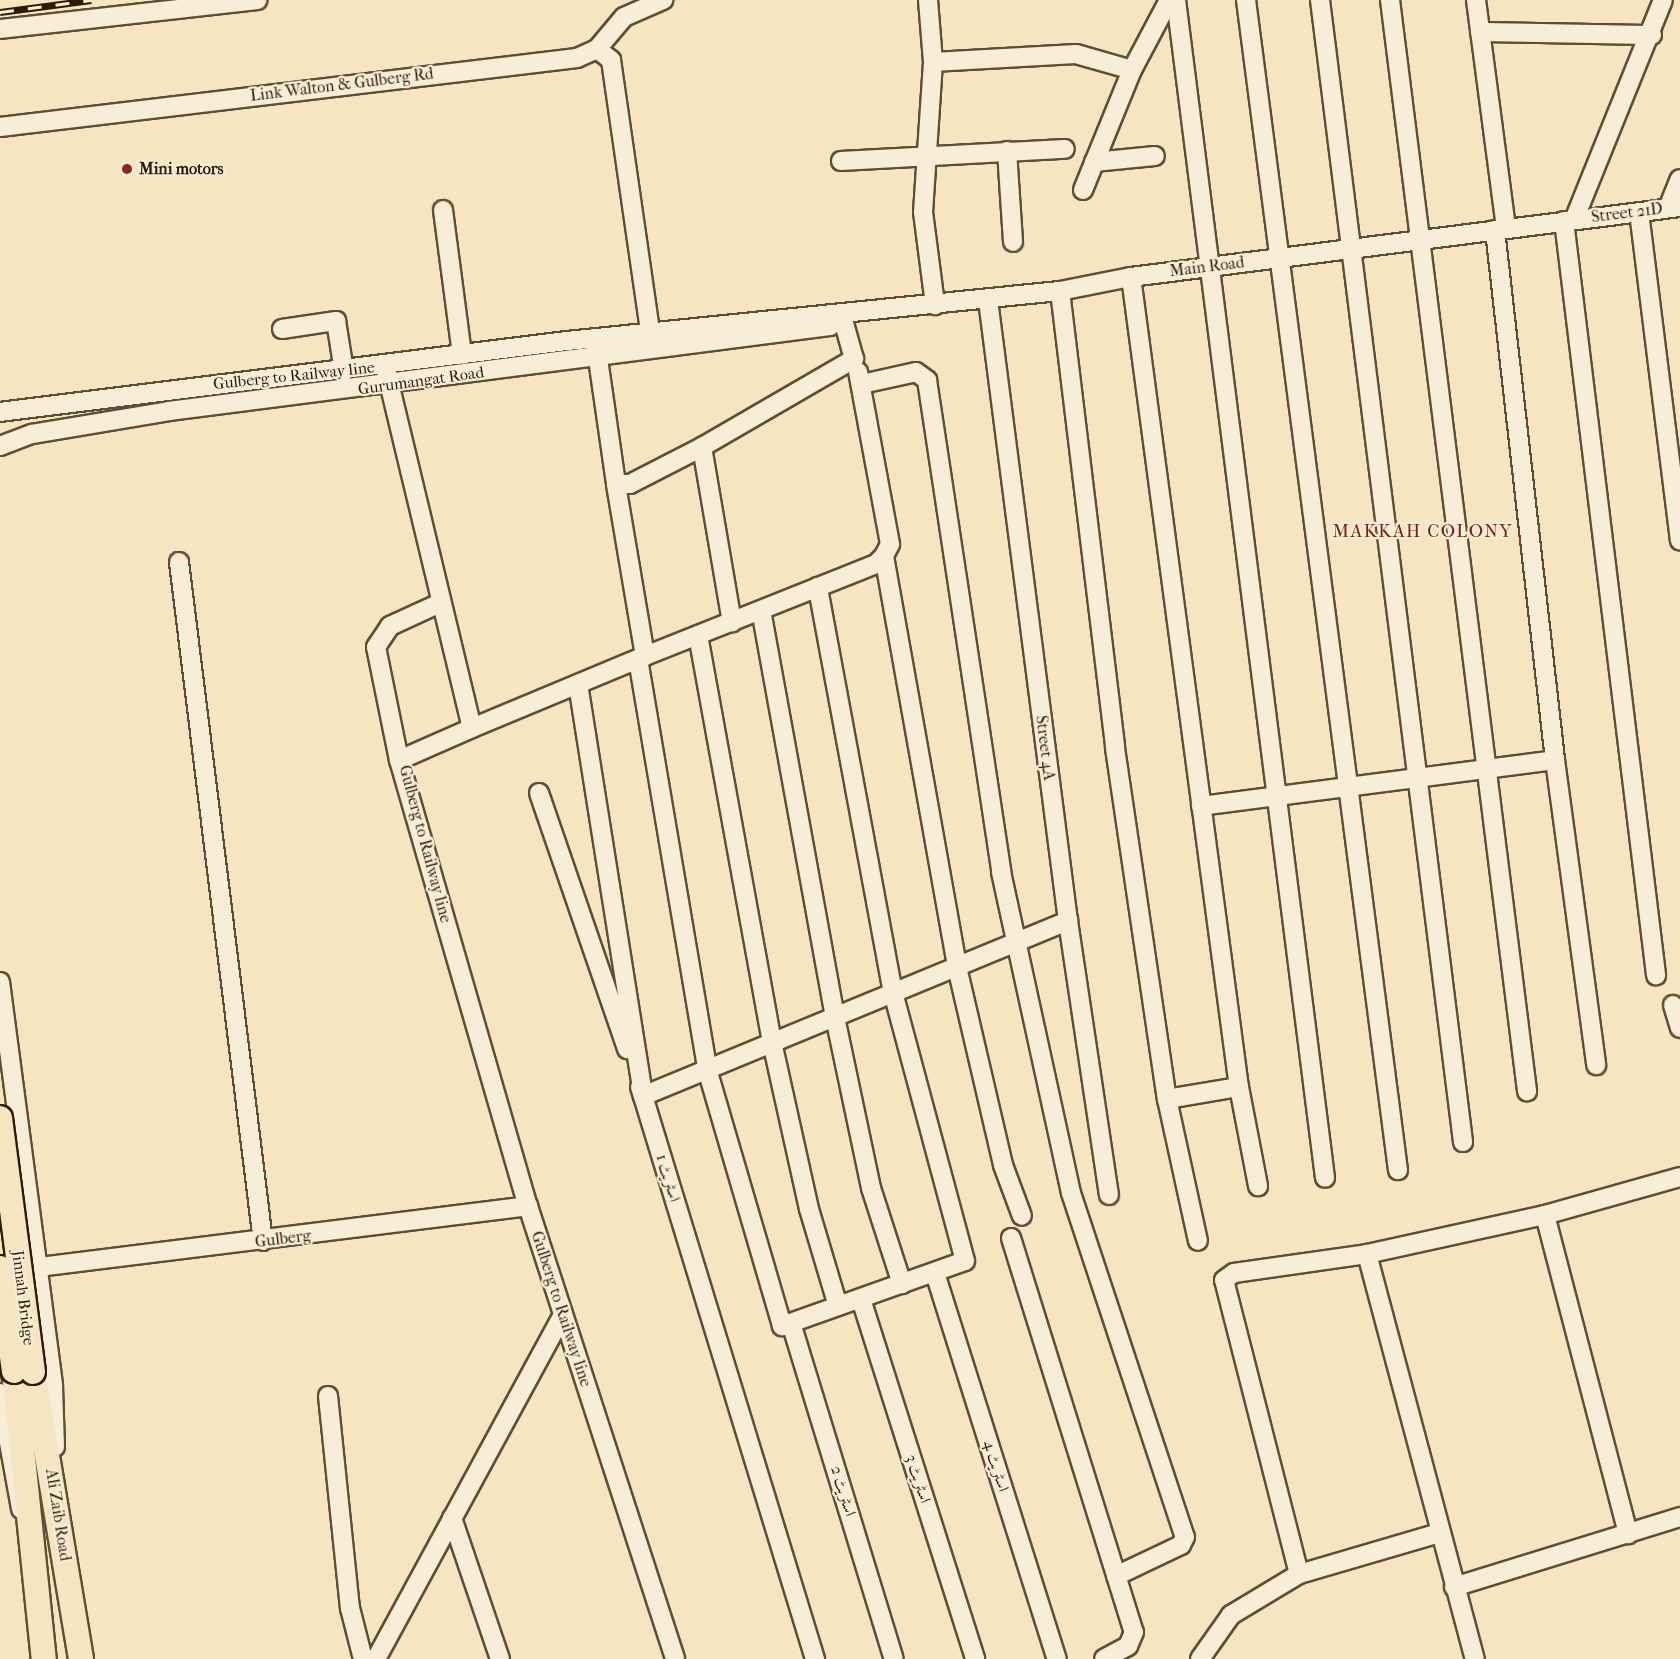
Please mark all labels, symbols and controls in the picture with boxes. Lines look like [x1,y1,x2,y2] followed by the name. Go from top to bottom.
[249,64,435,106] street label: Link Walton & Gulberg Rd
[139,159,224,179] place label: Mini motors
[120,162,134,176] marker: Mini motors
[1590,199,1664,227] street label: Street 21D
[1169,253,1245,281] street label: Main Road
[212,358,376,394] street label: Gulberg to Railway line
[357,363,485,399] street label: Gurumangat Road
[1333,521,1513,543] district label: MAKKAH COLONY
[1031,714,1059,782] street label: Street 4A
[395,763,455,925] street label: Gulberg to Railway line
[652,1152,684,1204] street label: اسٹریٹ 1
[254,1226,312,1252] street label: Gulberg
[527,1229,595,1389] street label: Gulberg to Railway line
[8,1249,38,1347] street label: Jinnah Bridge
[979,1438,1013,1494] street label: اسٹریٹ 4
[901,1452,935,1506] street label: اسٹریٹ 3
[826,1464,860,1518] street label: اسٹریٹ 2
[41,1467,75,1563] street label: Ali Zaib Road

